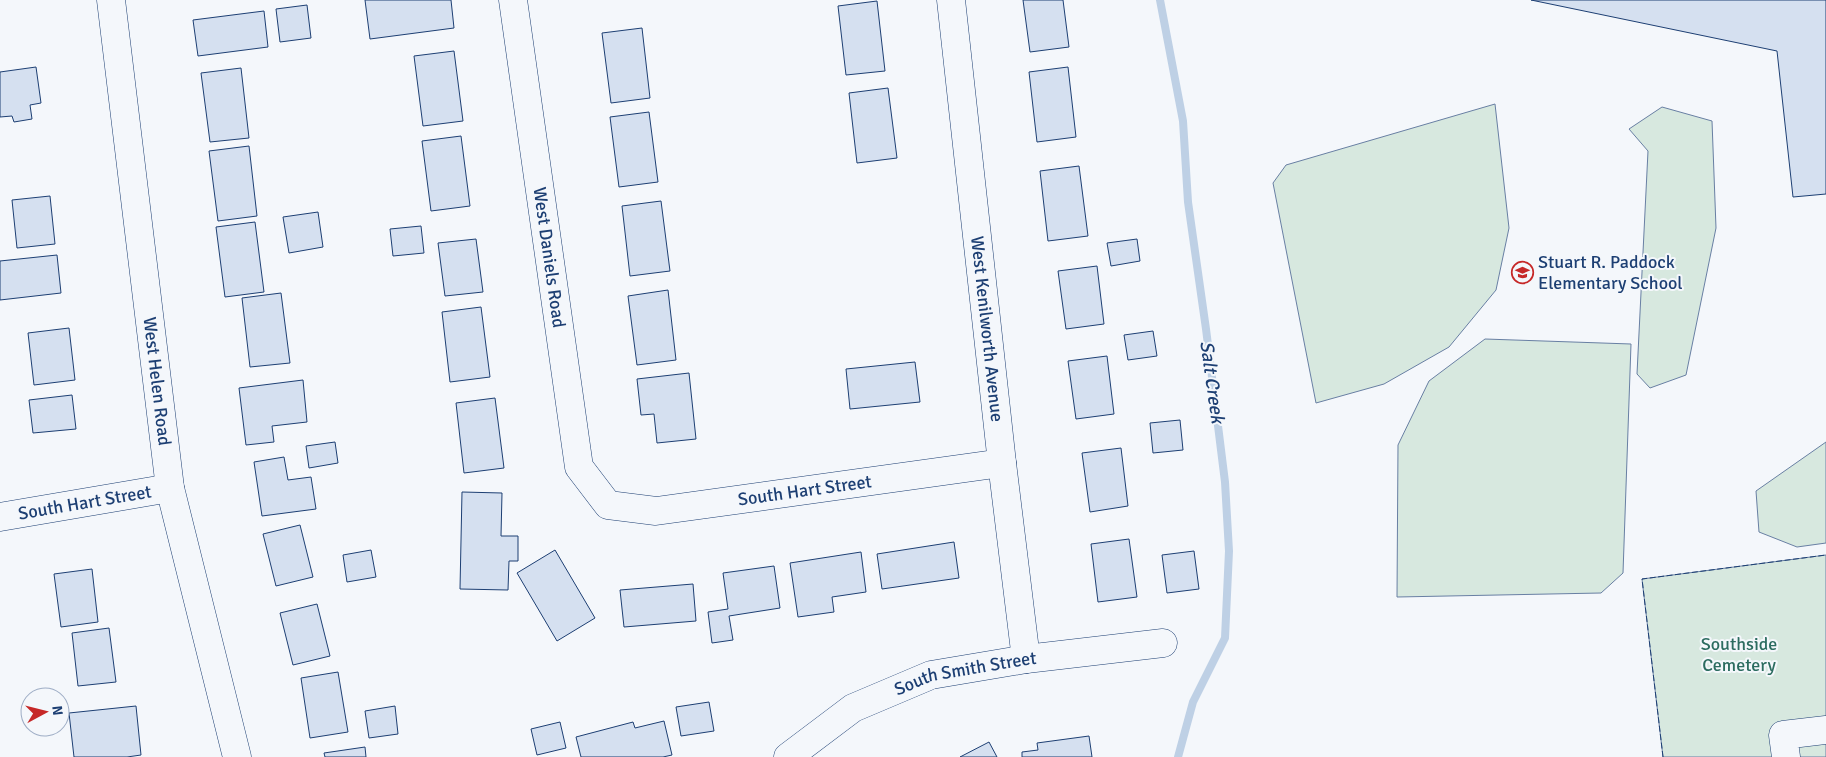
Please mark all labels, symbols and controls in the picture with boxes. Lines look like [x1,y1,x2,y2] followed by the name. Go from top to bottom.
[529,186,570,329] street label: West Daniels Road
[966,235,1008,423] street label: West Kenilworth Avenue
[1538,251,1683,294] place label: Stuart R. Paddock Elementary School
[1510,260,1534,284] school or university icon: Stuart R. Paddock Elementary School
[138,316,176,447] street label: West Helen Road
[1194,339,1230,426] water label: Salt Creek
[736,470,873,511] street label: South Hart Street
[16,480,153,525] street label: South Hart Street
[1701,633,1777,676] park label: Southside Cemetery
[891,647,1038,700] street label: South Smith Street
[20,687,70,737] north arrow
[48,705,66,716] text: N

